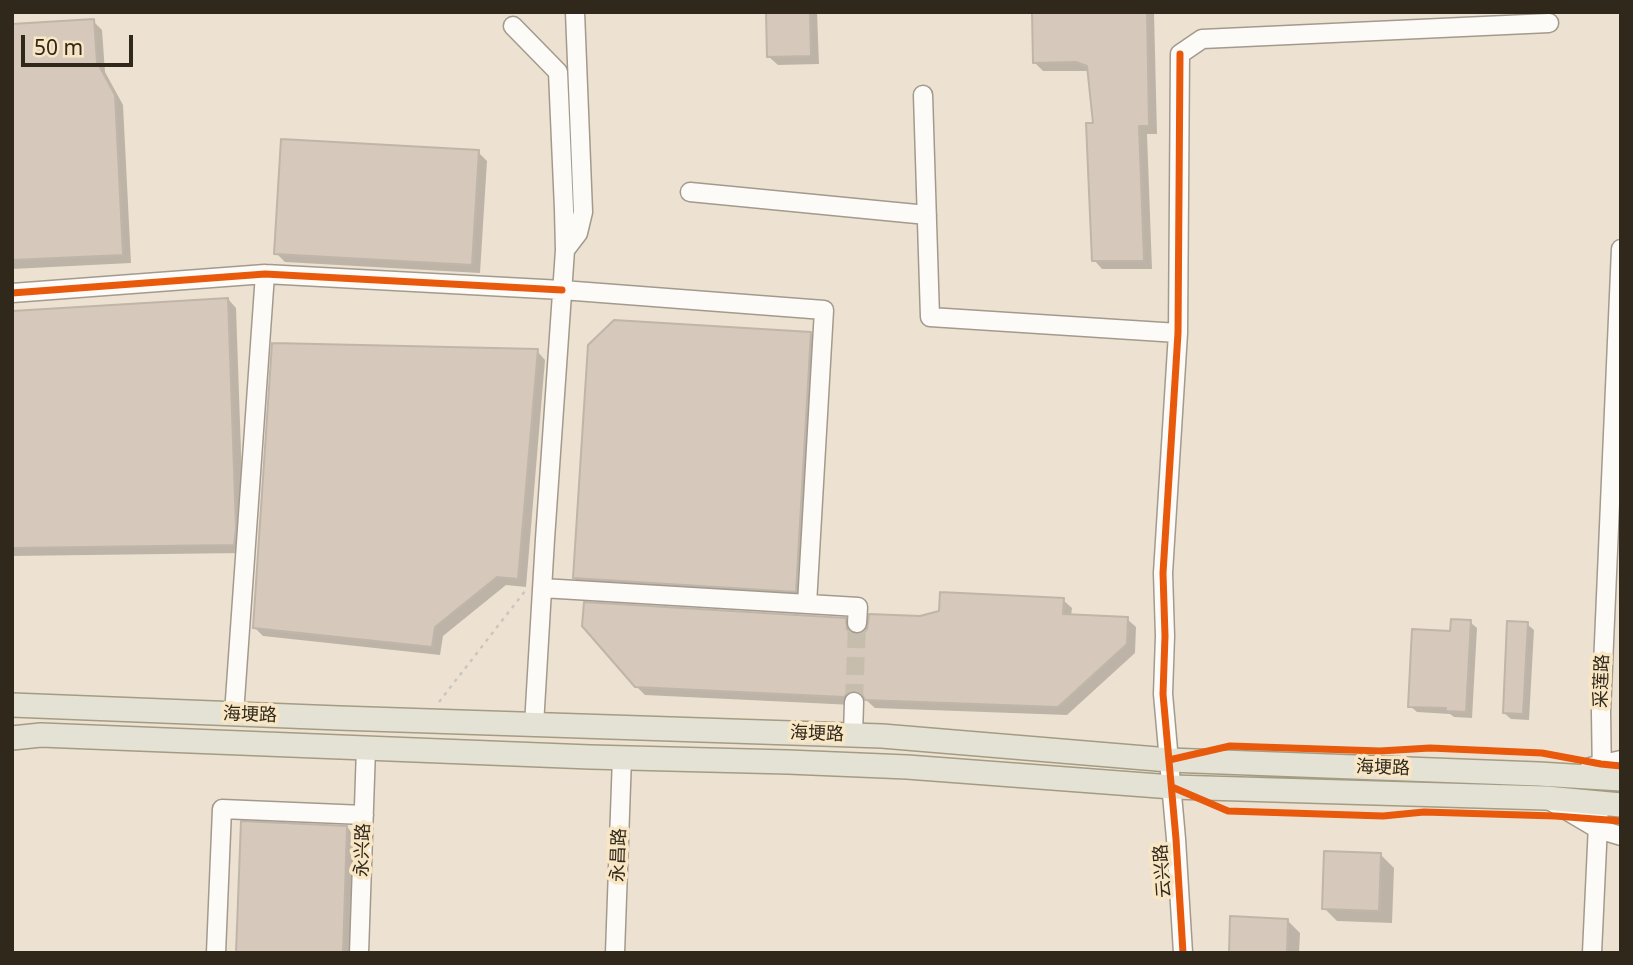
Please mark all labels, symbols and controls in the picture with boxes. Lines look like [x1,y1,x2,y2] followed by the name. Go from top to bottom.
[24,21,136,65] scale bar
[34,33,83,61] text: 50 m
[1590,654,1614,708] street label: 采莲路
[223,703,277,727] street label: 海埂路
[790,722,844,746] street label: 海埂路
[1356,756,1410,780] street label: 海埂路
[351,823,375,877] street label: 永兴路
[607,828,631,882] street label: 永昌路
[1150,843,1176,899] street label: 云兴路

